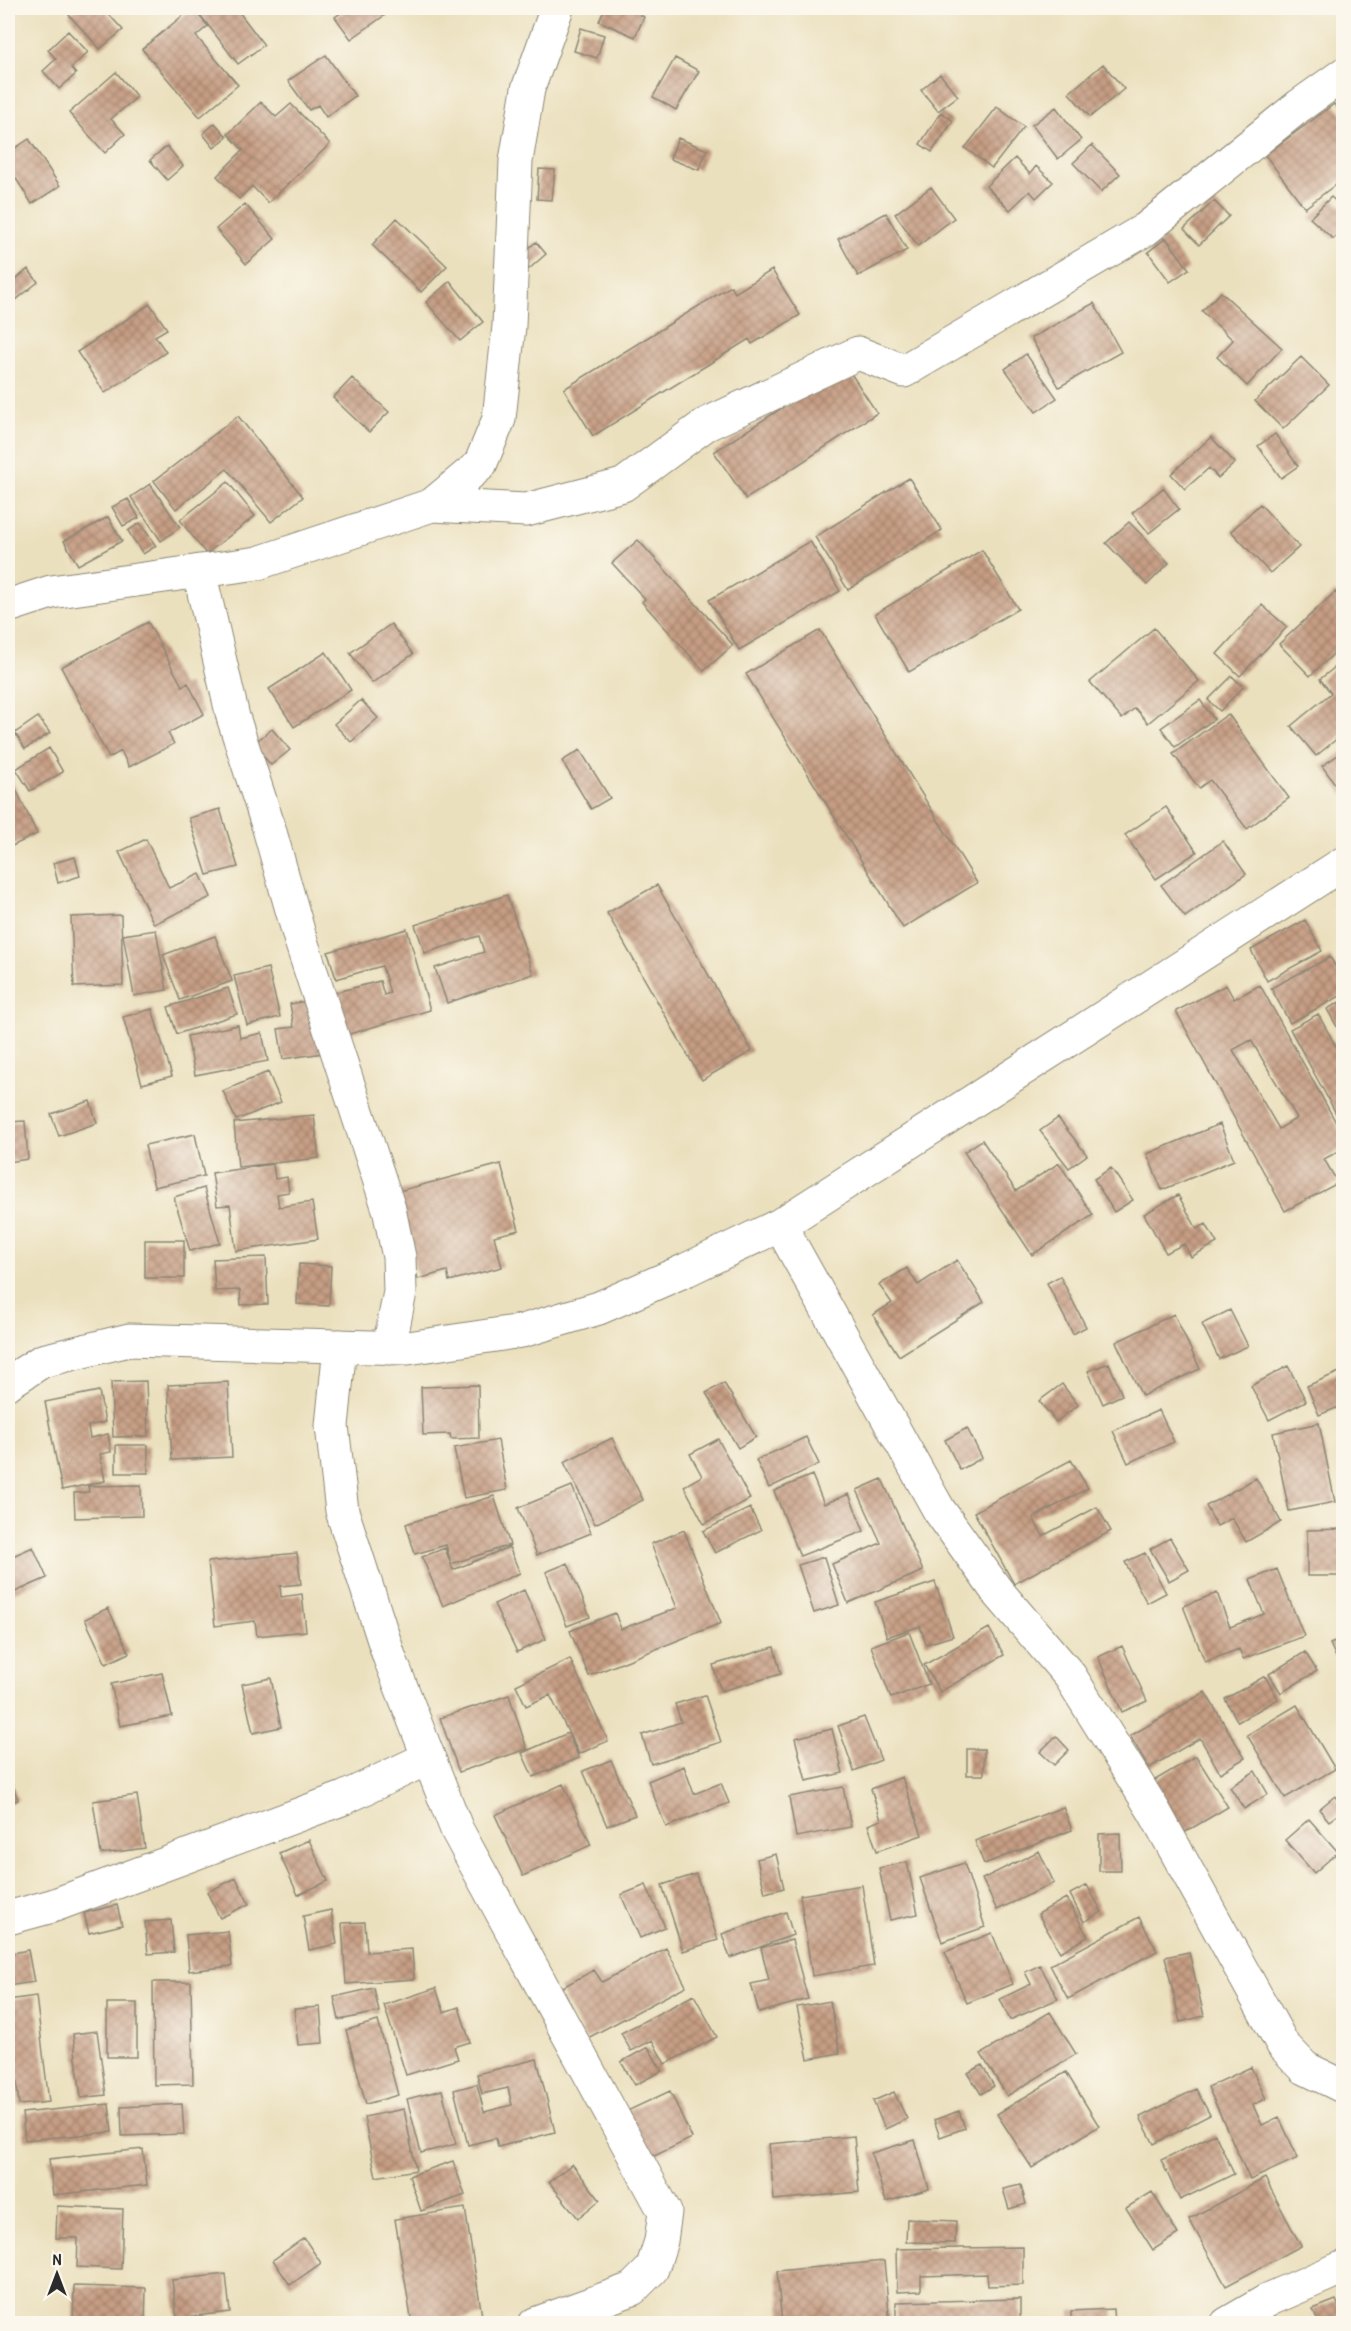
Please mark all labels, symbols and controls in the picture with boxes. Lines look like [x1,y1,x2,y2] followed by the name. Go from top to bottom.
[27,2244,87,2304] north arrow
[53,2248,62,2270] text: N

